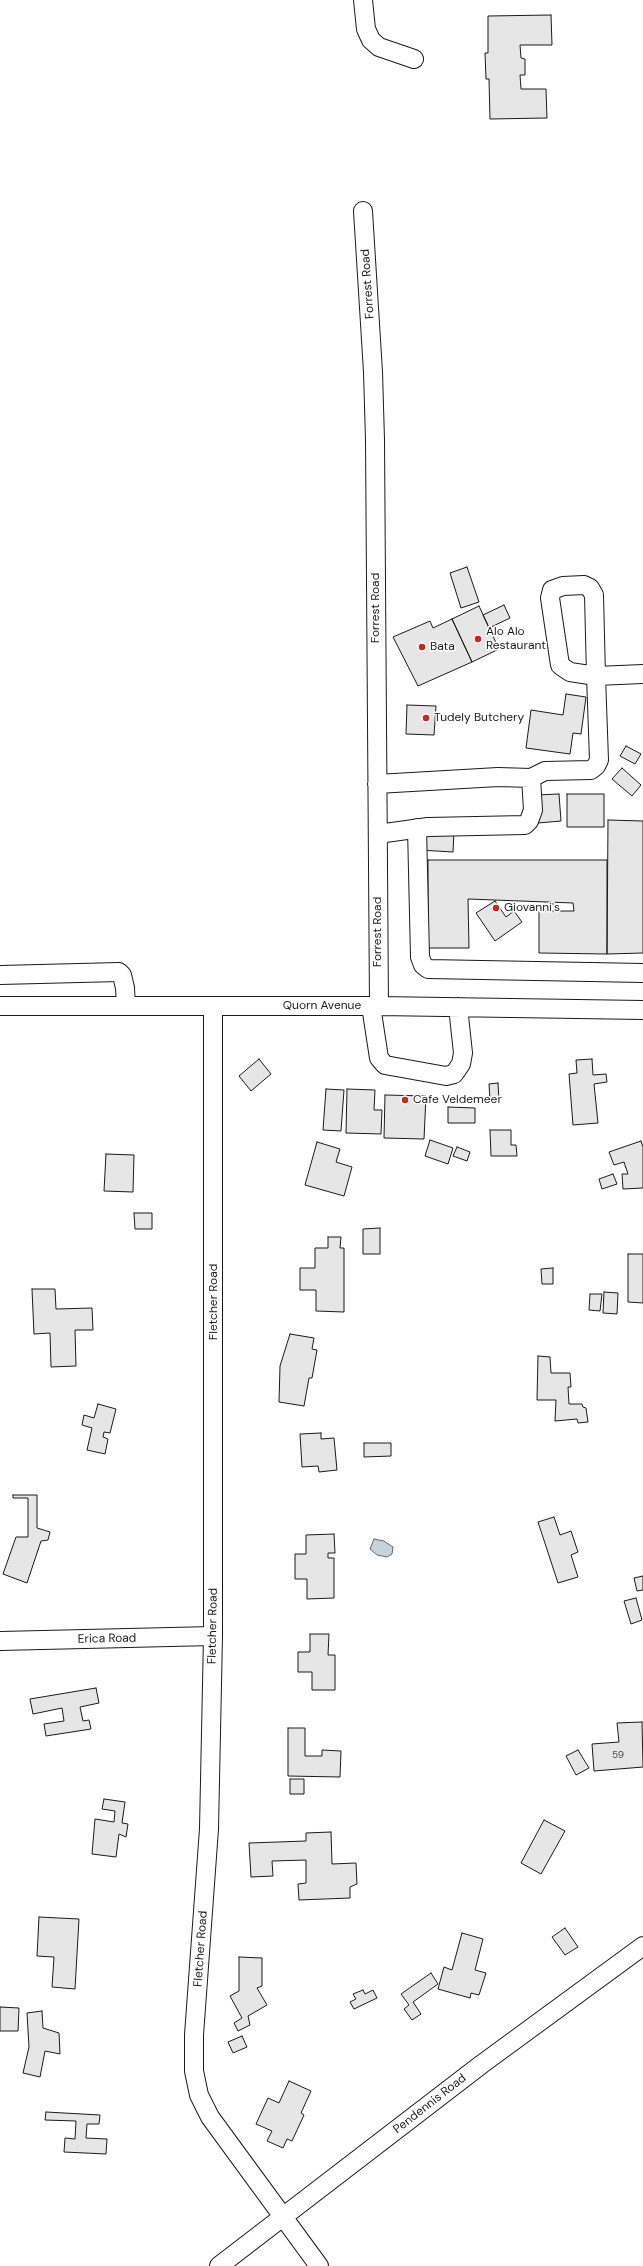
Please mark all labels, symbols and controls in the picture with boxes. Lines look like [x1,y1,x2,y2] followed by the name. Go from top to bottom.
[358,248,378,320] street label: Forrest Road
[369,573,383,643] street label: Forrest Road
[486,625,546,653] place label: Alo Alo Restaurant
[473,634,483,644] marker: Alo Alo Restaurant
[430,640,455,654] place label: Bata
[417,642,427,652] marker: Bata
[434,711,524,725] place label: Tudely Butchery
[421,713,431,723] marker: Tudely Butchery
[371,897,385,967] street label: Forrest Road
[504,901,560,915] place label: Giovanni's
[491,903,501,913] marker: Giovanni's
[283,999,361,1013] street label: Quorn Avenue
[413,1093,502,1107] place label: Cafe Veldemeer
[400,1095,410,1105] marker: Cafe Veldemeer
[207,1264,221,1340] street label: Fletcher Road
[205,1588,221,1664] street label: Fletcher Road
[78,1631,136,1647] street label: Erica Road
[612,1749,624,1761] house number: 59
[191,1910,211,1988] street label: Fletcher Road
[391,2071,469,2137] street label: Pendennis Road

